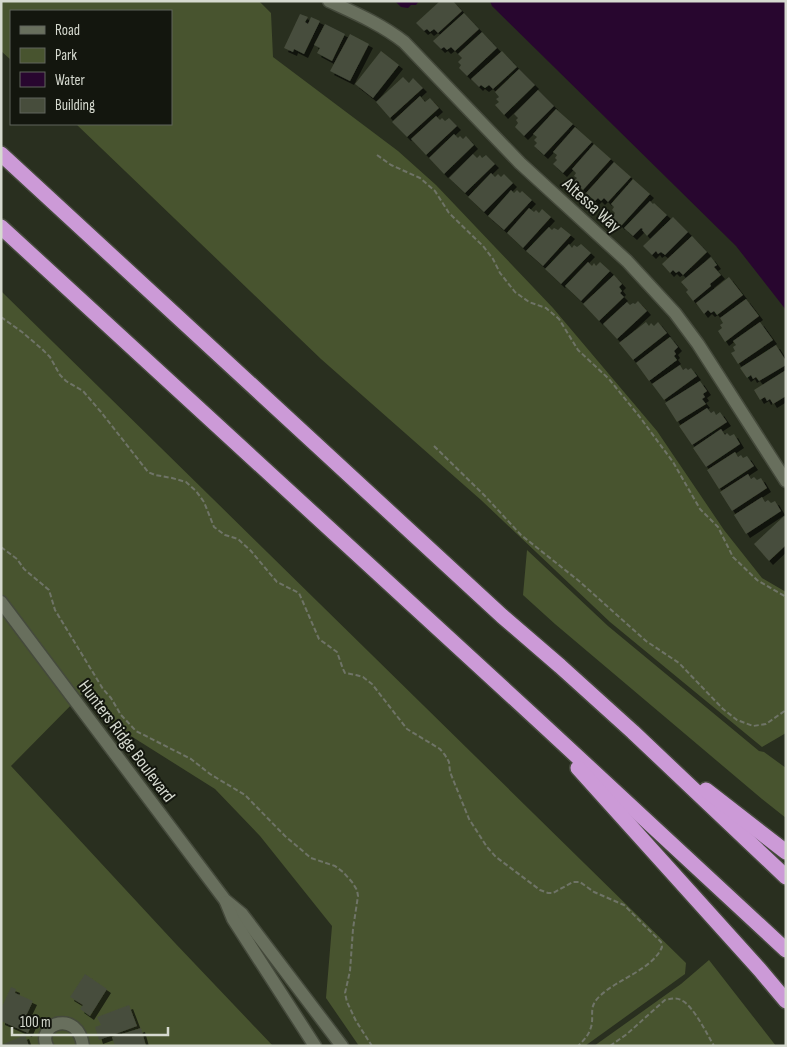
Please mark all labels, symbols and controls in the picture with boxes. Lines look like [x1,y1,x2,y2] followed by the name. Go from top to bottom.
[10,10,172,125] legend
[55,21,80,40] text: Road
[55,46,77,65] text: Park
[55,71,86,90] text: Water
[55,96,95,115] text: Building
[557,173,625,237] street label: Altessa Way
[74,676,179,806] street label: Hunters Ridge Boulevard
[12,1004,169,1036] scale bar
[20,1013,51,1032] text: 100 m

